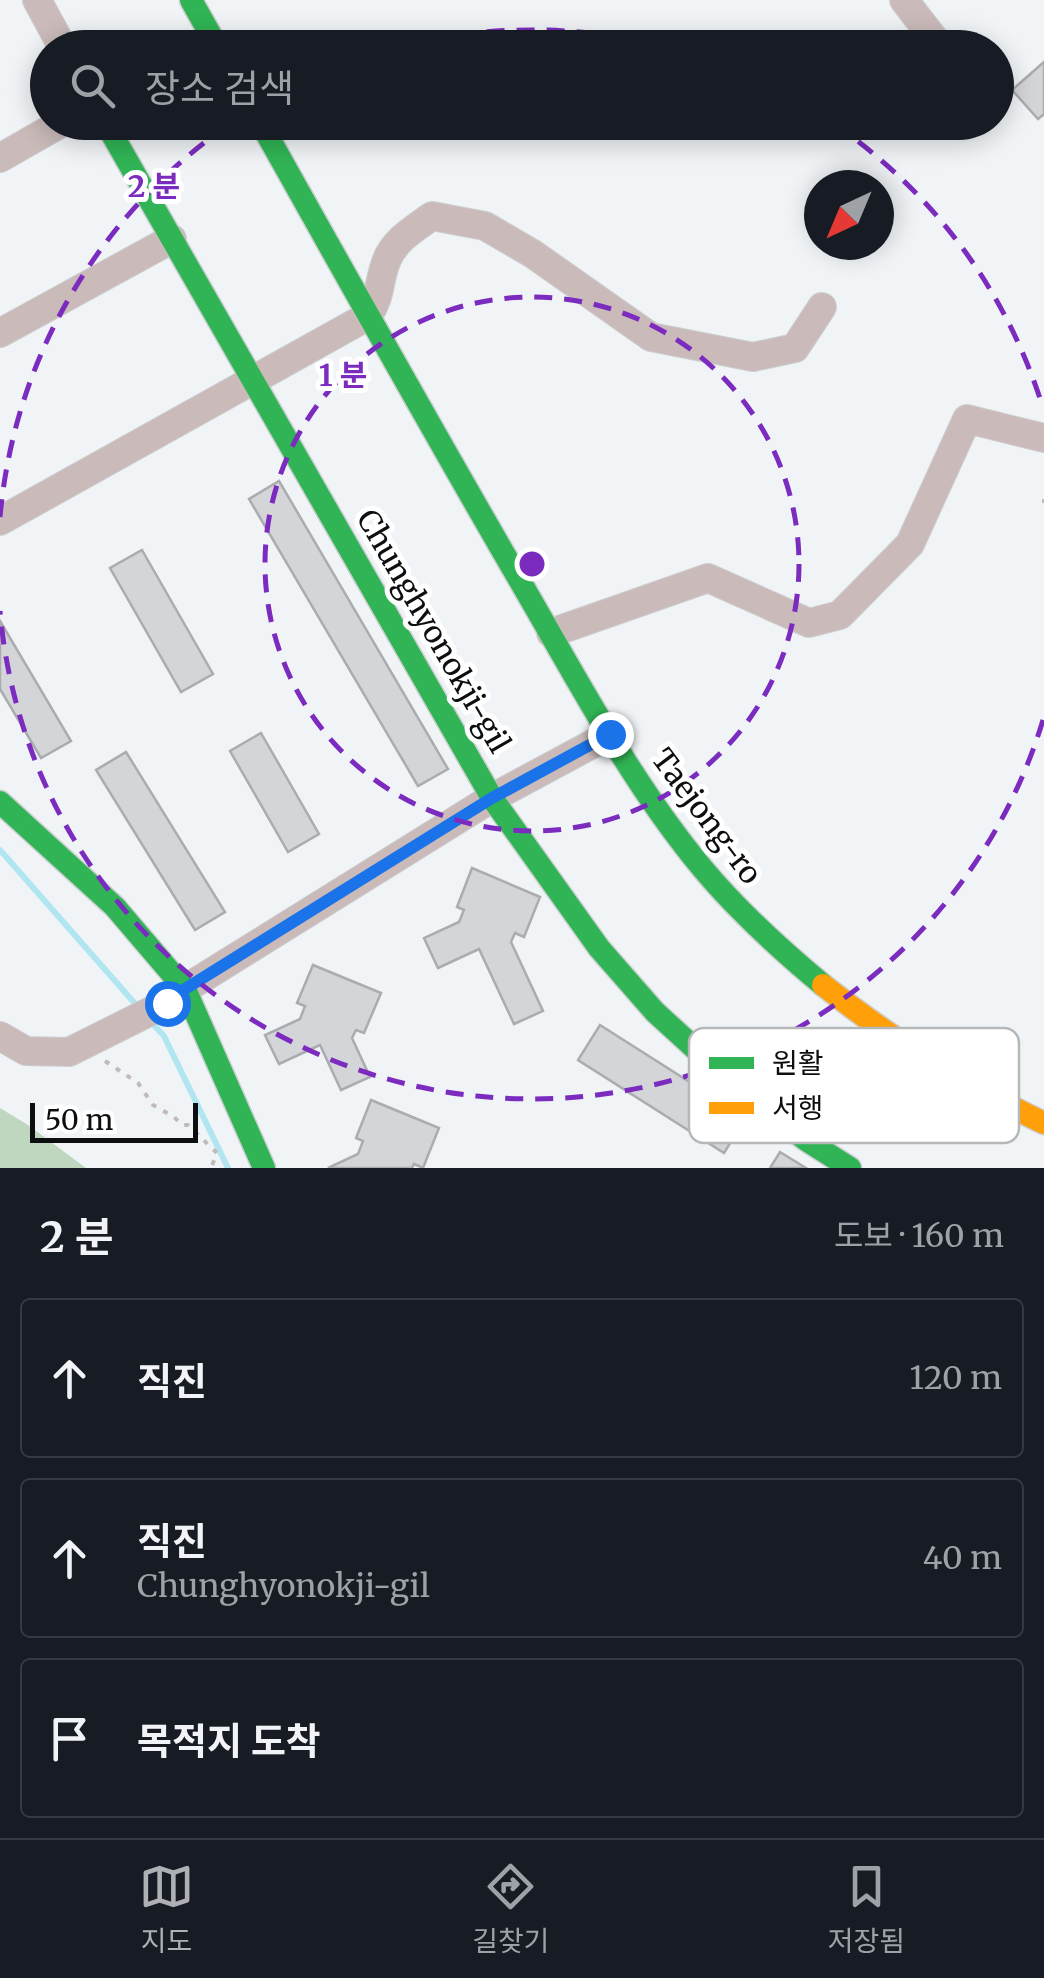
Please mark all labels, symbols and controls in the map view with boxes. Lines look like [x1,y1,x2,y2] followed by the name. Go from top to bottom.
[30,30,1014,140] search box
[65,58,120,113] icon: search
[145,65,294,112] text: 장소 검색
[128,167,180,205] text: 2 분
[804,170,894,260] north arrow
[319,356,367,394] text: 1 분
[349,503,519,759] street label: Chunghyonokji-gil
[514,546,550,582] centre of rings
[588,712,634,758] route end
[644,741,770,891] street label: Taejong-ro
[145,981,191,1027] route start
[689,1028,1019,1143] legend
[772,1045,824,1081] text: 원활
[772,1090,824,1126] text: 서행
[30,1098,198,1142] scale bar
[45,1102,113,1138] text: 50 m
[40,1211,113,1263] text: 2 분
[834,1216,1004,1256] text: 도보 · 160 m
[42,1351,97,1406] icon: ahead
[137,1358,207,1405] text: 직진
[910,1358,1002,1398] text: 120 m
[137,1518,207,1565] text: 직진
[42,1531,97,1586] icon: ahead
[923,1538,1002,1578] text: 40 m
[137,1566,430,1606] text: Chunghyonokji-gil
[42,1711,97,1766] icon: arrive
[137,1718,321,1765] text: 목적지 도착
[139,1859,194,1959] tab: 지도
[472,1859,549,1959] tab: 길찾기
[828,1859,905,1959] tab: 저장됨

